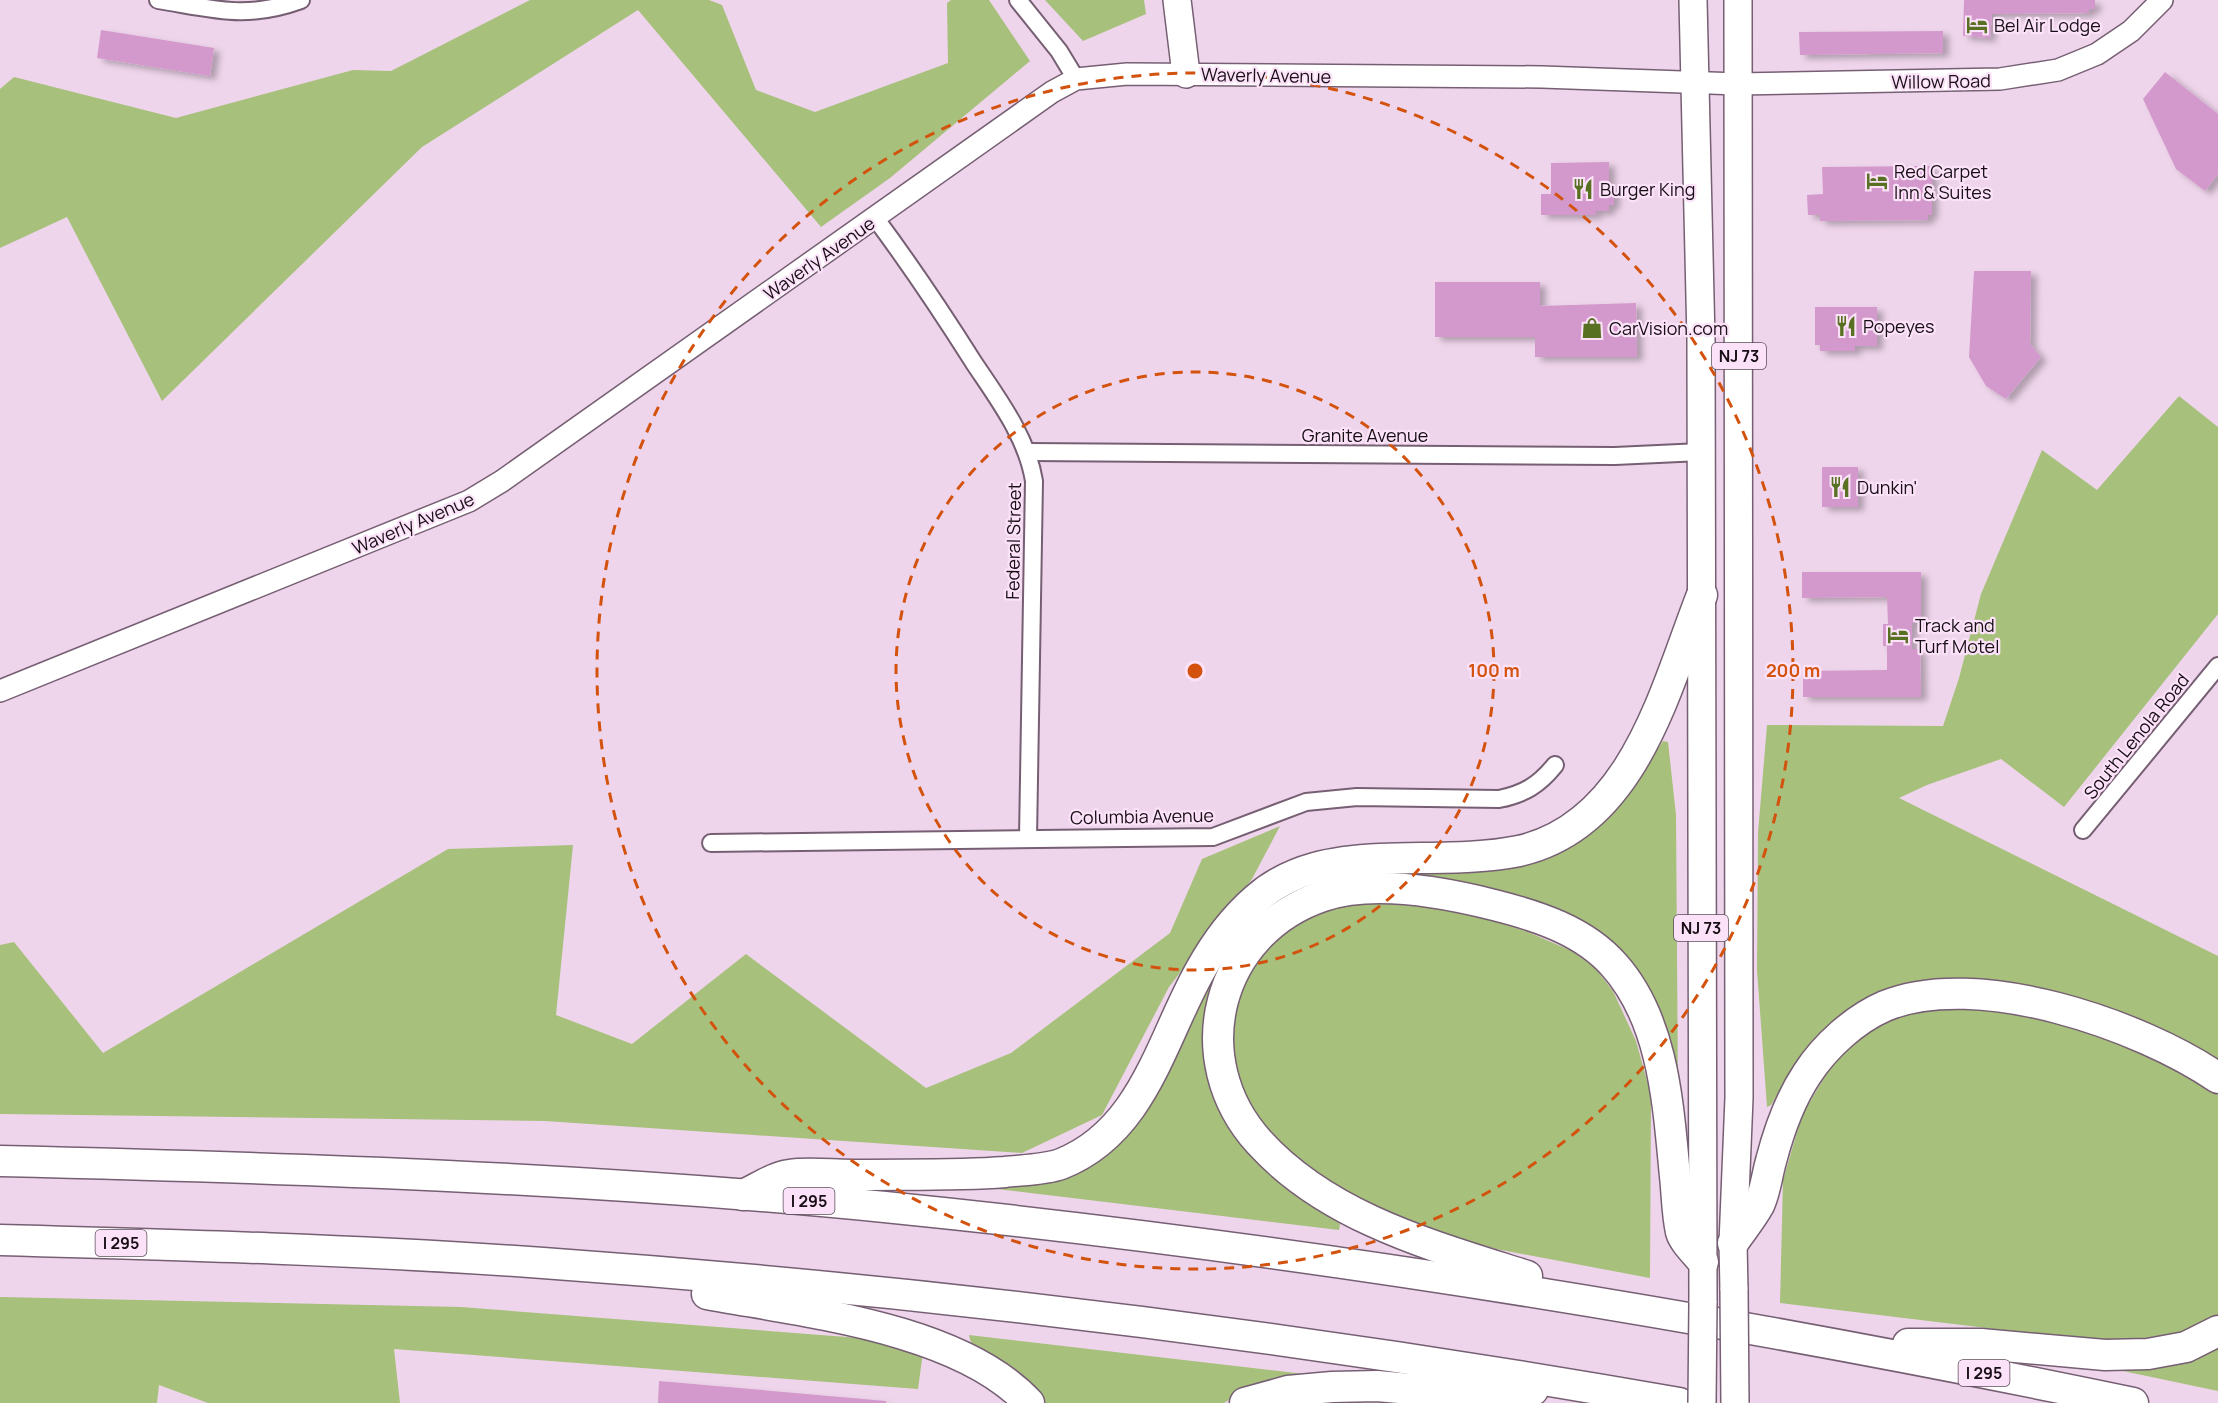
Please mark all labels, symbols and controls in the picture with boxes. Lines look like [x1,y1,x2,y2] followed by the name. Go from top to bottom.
[1965,13,1989,37] hotel icon: Bel Air Lodge
[1994,13,2101,37] place label: Bel Air Lodge
[1201,62,1331,88] street label: Waverly Avenue
[1891,68,1991,94] street label: Willow Road
[1894,159,1991,204] place label: Red Carpet Inn & Suites
[1865,169,1889,193] hotel icon: Red Carpet Inn & Suites
[1571,177,1595,201] restaurant icon: Burger King
[1600,177,1695,201] place label: Burger King
[759,211,879,305] street label: Waverly Avenue
[1834,314,1858,338] restaurant icon: Popeyes
[1863,314,1935,338] place label: Popeyes
[1580,316,1604,340] shop icon: CarVision.com
[1609,316,1728,340] place label: CarVision.com
[1712,343,1766,369] road number: NJ 73
[1302,423,1428,447] street label: Granite Avenue
[1828,475,1852,499] restaurant icon: Dunkin'
[1857,475,1917,499] place label: Dunkin'
[1000,482,1026,600] street label: Federal Street
[348,486,478,560] street label: Waverly Avenue
[1915,613,1999,658] place label: Track and Turf Motel
[1886,623,1910,647] hotel icon: Track and Turf Motel
[1468,658,1520,682] text: 100 m
[1766,658,1820,682] text: 200 m
[1185,661,1205,681] centre of rings
[2078,668,2194,804] street label: South Lenola Road
[1070,803,1214,829] street label: Columbia Avenue
[1674,915,1728,941] road number: NJ 73
[784,1188,834,1214] road number: I 295
[96,1230,146,1256] road number: I 295
[1958,1360,2010,1386] road number: I 295

